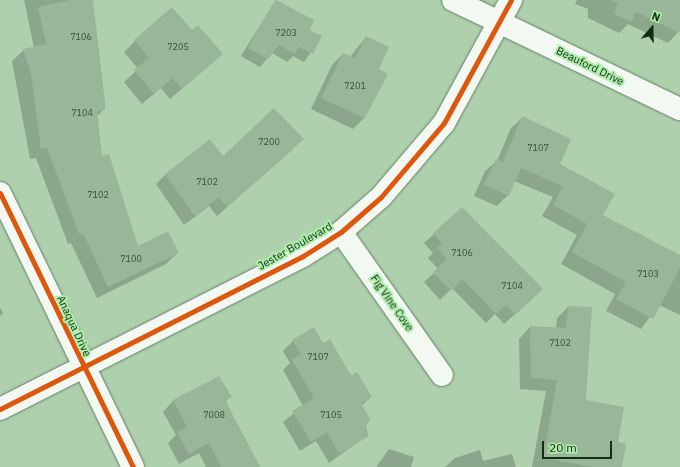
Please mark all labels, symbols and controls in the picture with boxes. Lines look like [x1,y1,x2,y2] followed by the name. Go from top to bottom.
[632,8,672,48] north arrow
[650,9,662,25] text: N
[275,28,297,38] house number: 7203
[70,32,92,42] house number: 7106
[167,42,189,52] house number: 7205
[554,44,626,88] street label: Beauford Drive
[344,81,366,91] house number: 7201
[71,108,93,118] house number: 7104
[258,137,280,147] house number: 7200
[527,143,549,153] house number: 7107
[196,177,218,187] house number: 7102
[87,190,109,200] house number: 7102
[256,219,334,273] street label: Jester Boulevard
[451,248,473,258] house number: 7106
[120,254,142,264] house number: 7100
[637,269,659,279] house number: 7103
[368,272,416,334] street label: Fig Vine Cove
[501,281,523,291] house number: 7104
[54,293,94,359] street label: Anaqua Drive
[549,338,571,348] house number: 7102
[307,352,329,362] house number: 7107
[203,410,225,420] house number: 7008
[320,410,342,420] house number: 7105
[544,433,614,459] scale bar
[549,440,577,455] text: 20 m

